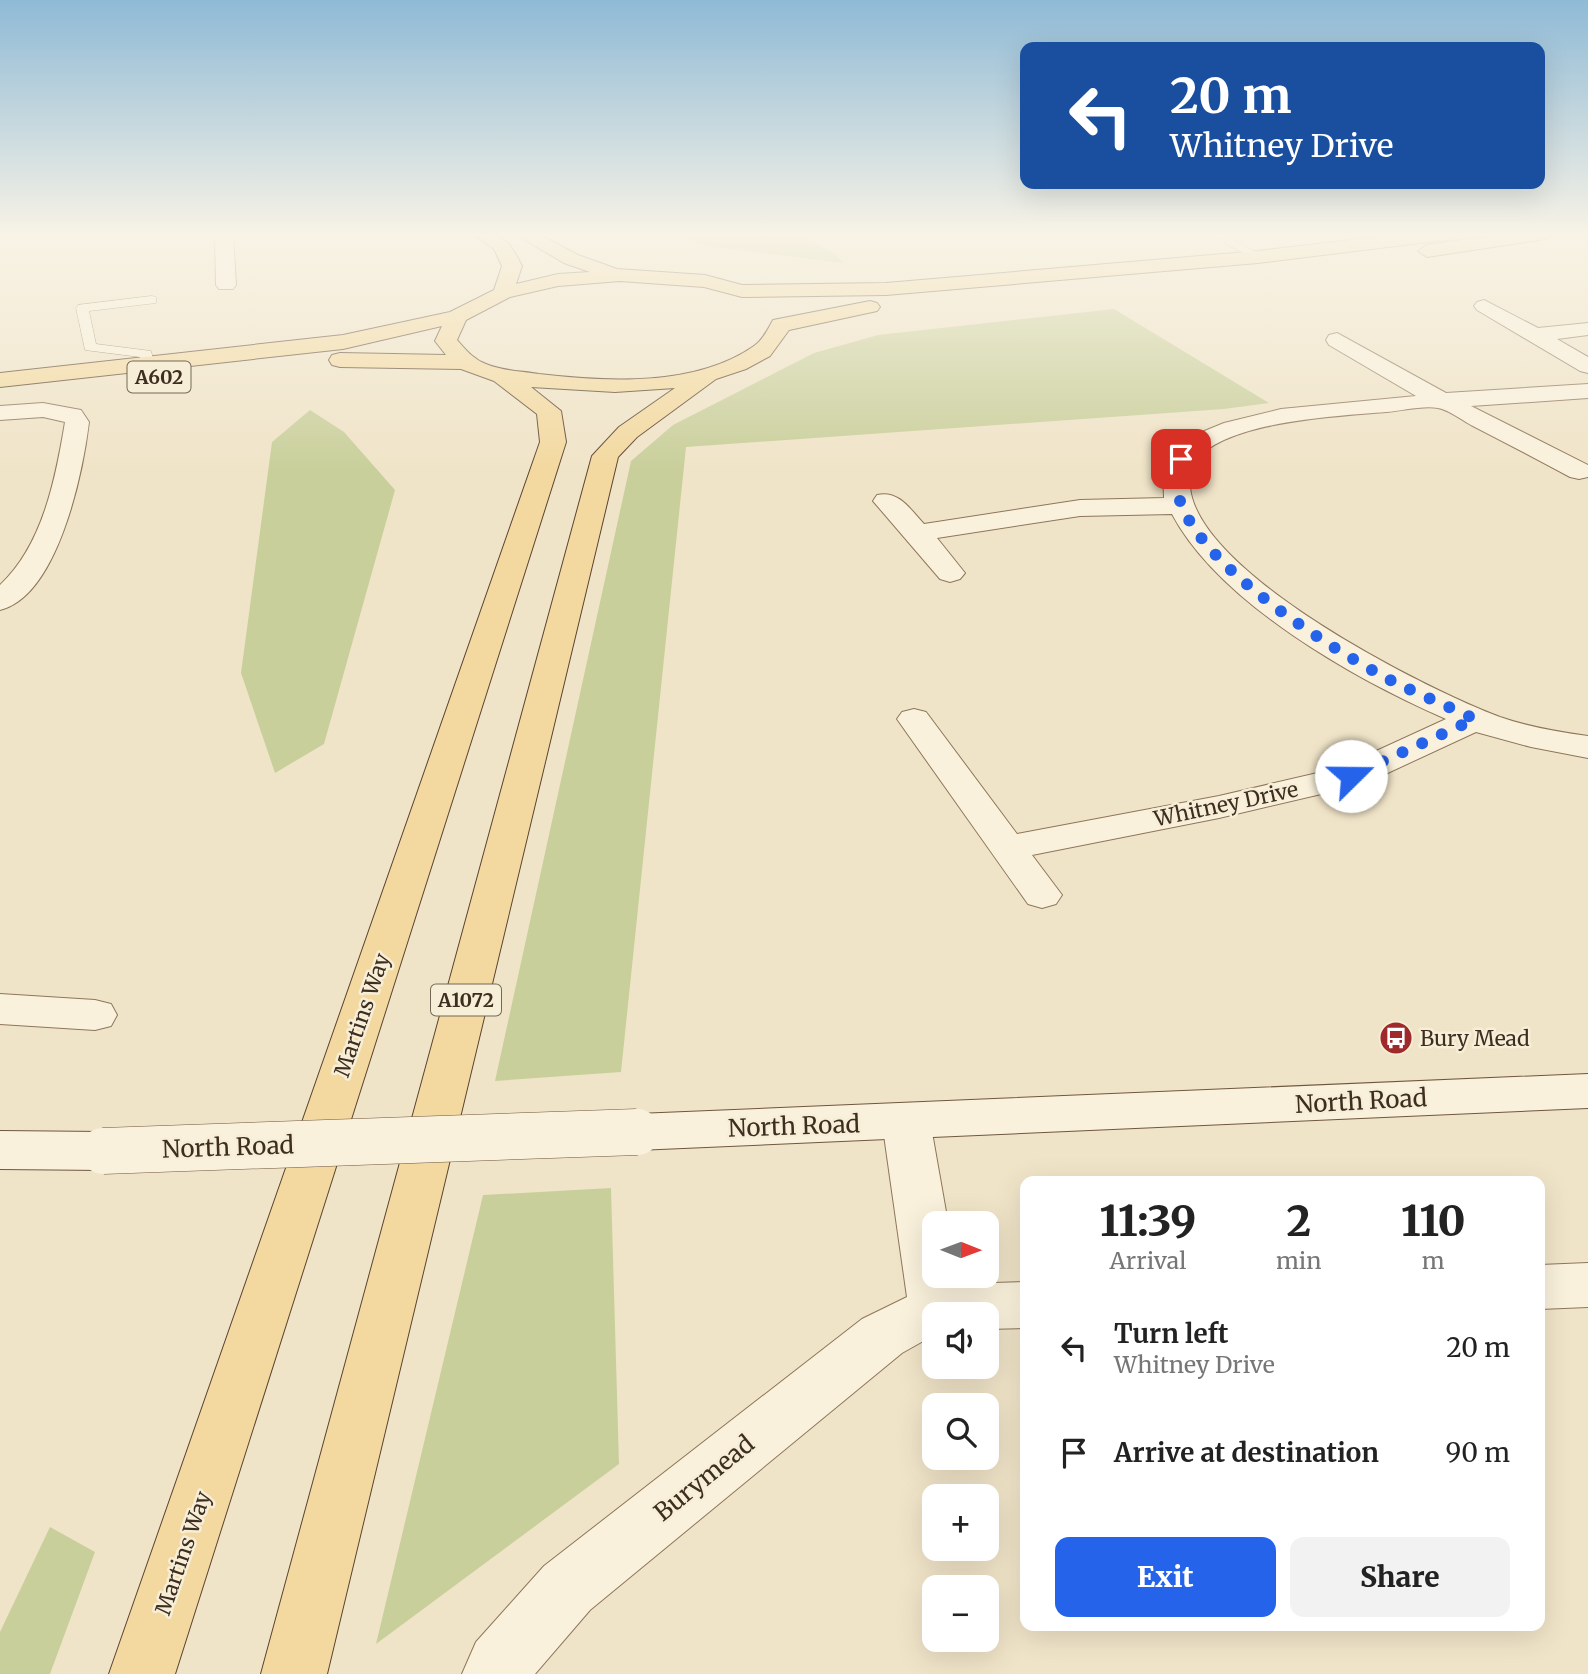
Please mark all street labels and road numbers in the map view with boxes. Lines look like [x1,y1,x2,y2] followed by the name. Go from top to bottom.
[128,362,190,392] road number: A602
[1150,776,1301,833] street label: Whitney Drive
[328,949,396,1080] street label: Martins Way
[431,984,501,1016] road number: A1072
[1294,1082,1428,1120] street label: North Road
[727,1108,861,1144] street label: North Road
[161,1129,295,1165] street label: North Road
[648,1428,760,1528] street label: Burymead
[149,1487,217,1618] street label: Martins Way

